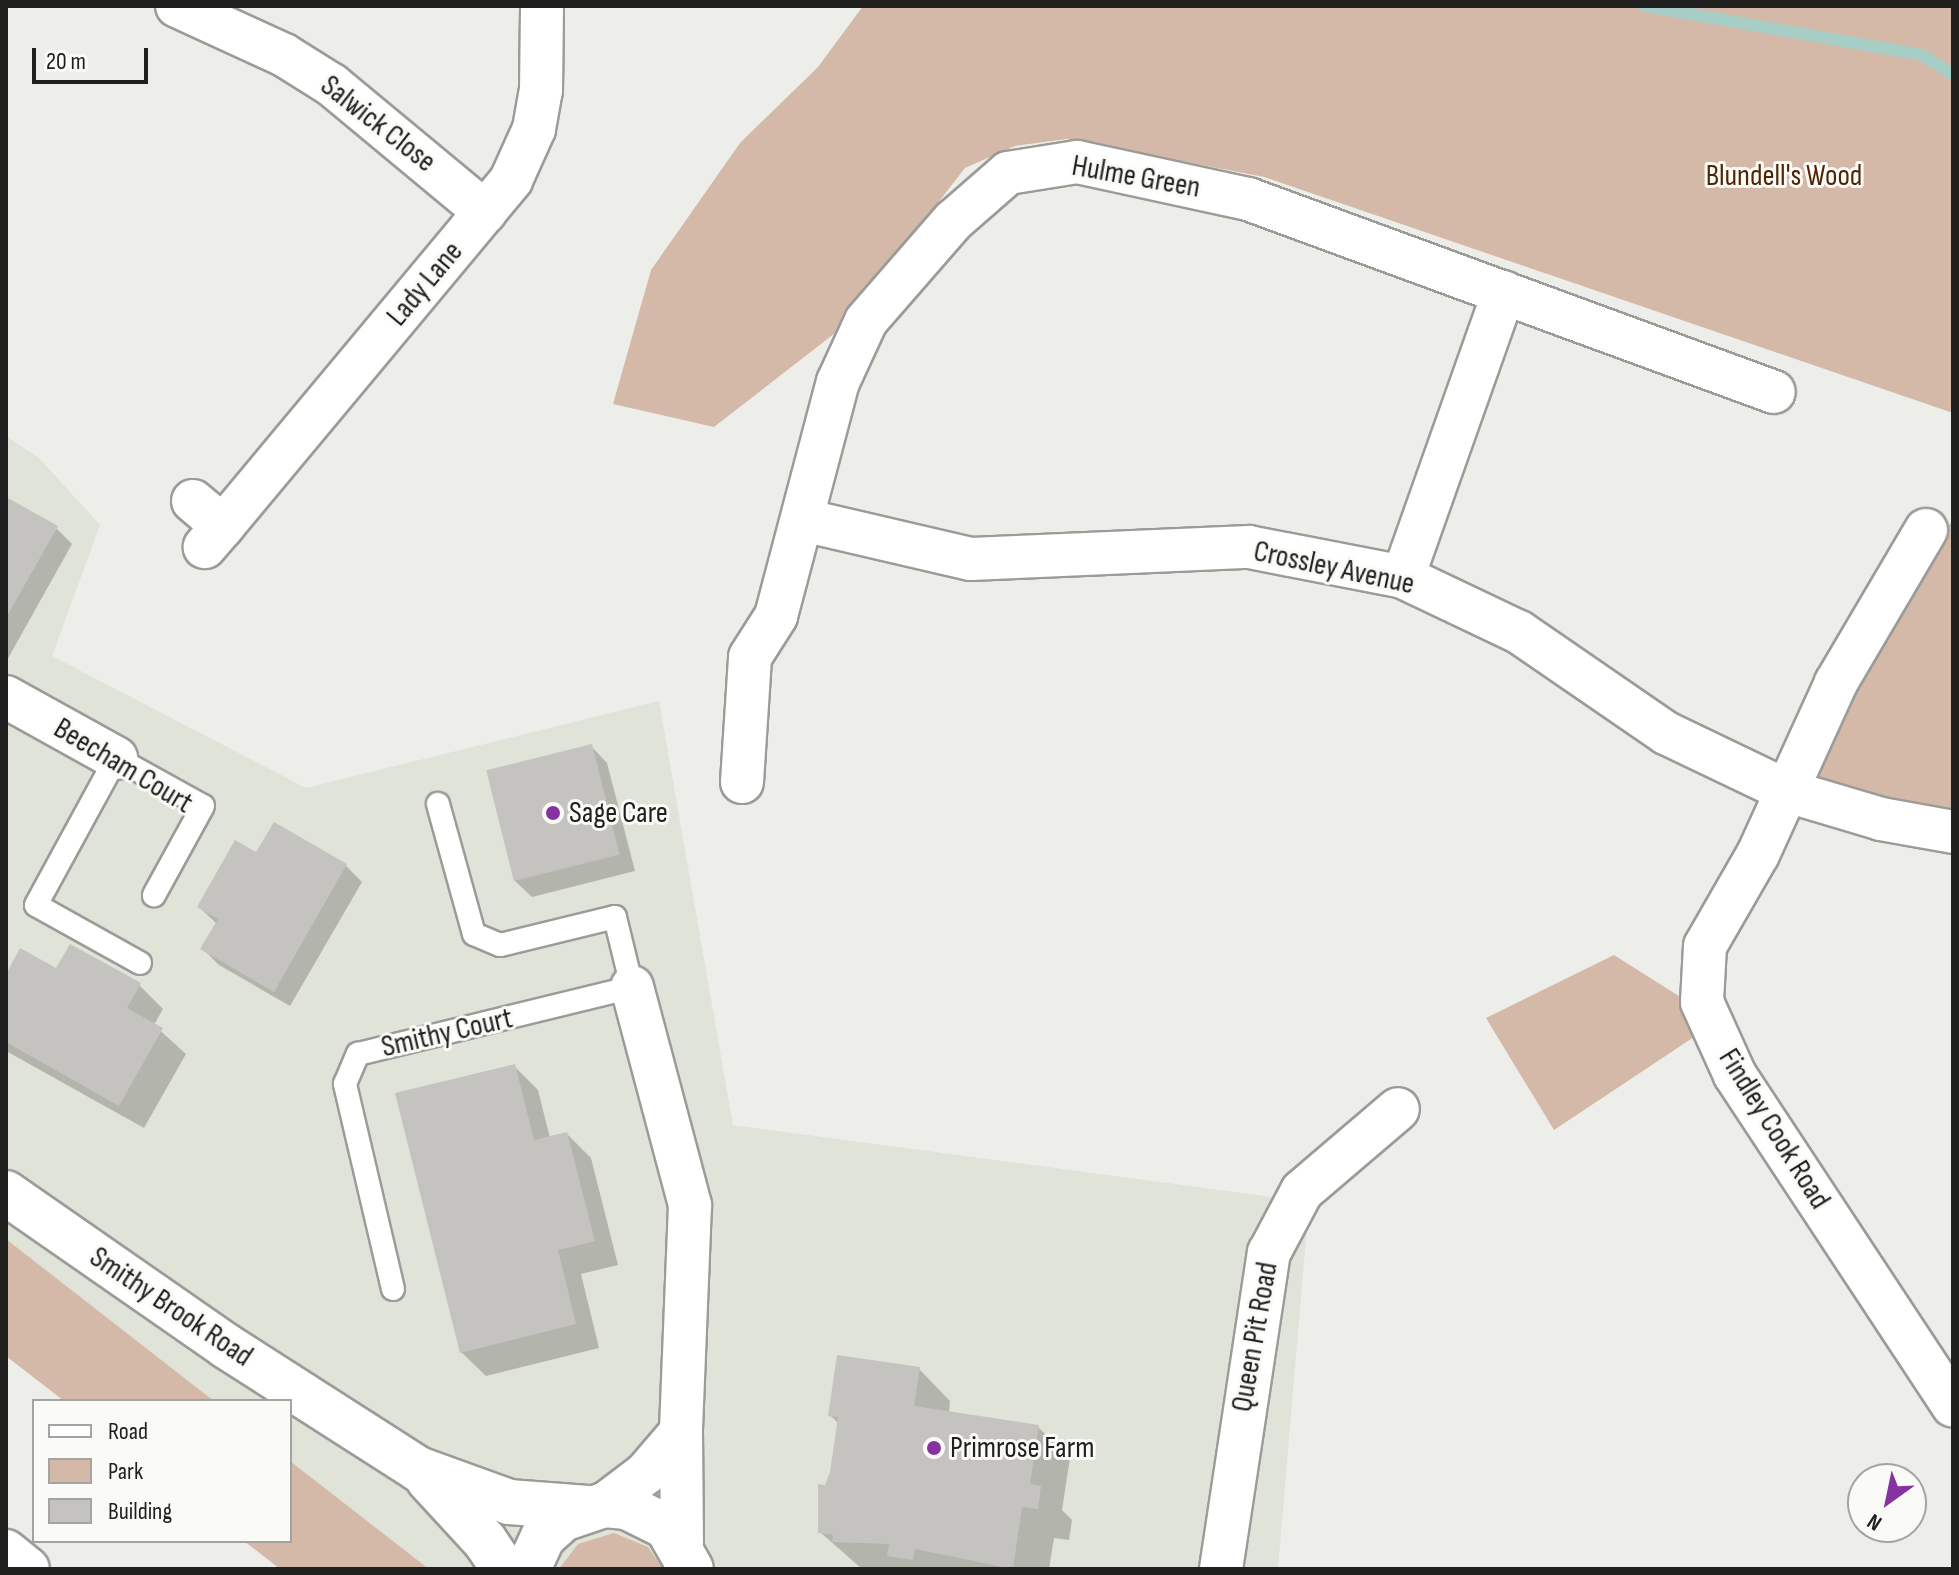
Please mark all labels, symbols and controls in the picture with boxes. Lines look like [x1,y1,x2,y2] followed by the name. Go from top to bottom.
[36,32,152,82] scale bar
[46,47,86,76] text: 20 m
[313,68,443,180] street label: Salwick Close
[1069,148,1203,206] street label: Hulme Green
[1706,158,1862,194] park label: Blundell's Wood
[379,234,471,334] street label: Lady Lane
[1250,533,1418,603] street label: Crossley Avenue
[47,711,199,821] street label: Beecham Court
[569,795,668,831] place label: Sage Care
[544,804,562,822] marker: Sage Care
[378,1000,516,1066] street label: Smithy Court
[1711,1042,1837,1216] street label: Findley Cook Road
[83,1239,259,1375] street label: Smithy Brook Road
[1224,1259,1286,1415] street label: Queen Pit Road
[32,1399,292,1543] legend
[108,1417,148,1446] text: Road
[950,1430,1095,1466] place label: Primrose Farm
[925,1439,943,1457] marker: Primrose Farm
[108,1457,143,1486] text: Park
[1847,1463,1927,1543] north arrow
[108,1497,172,1526] text: Building
[1862,1507,1887,1536] text: N

